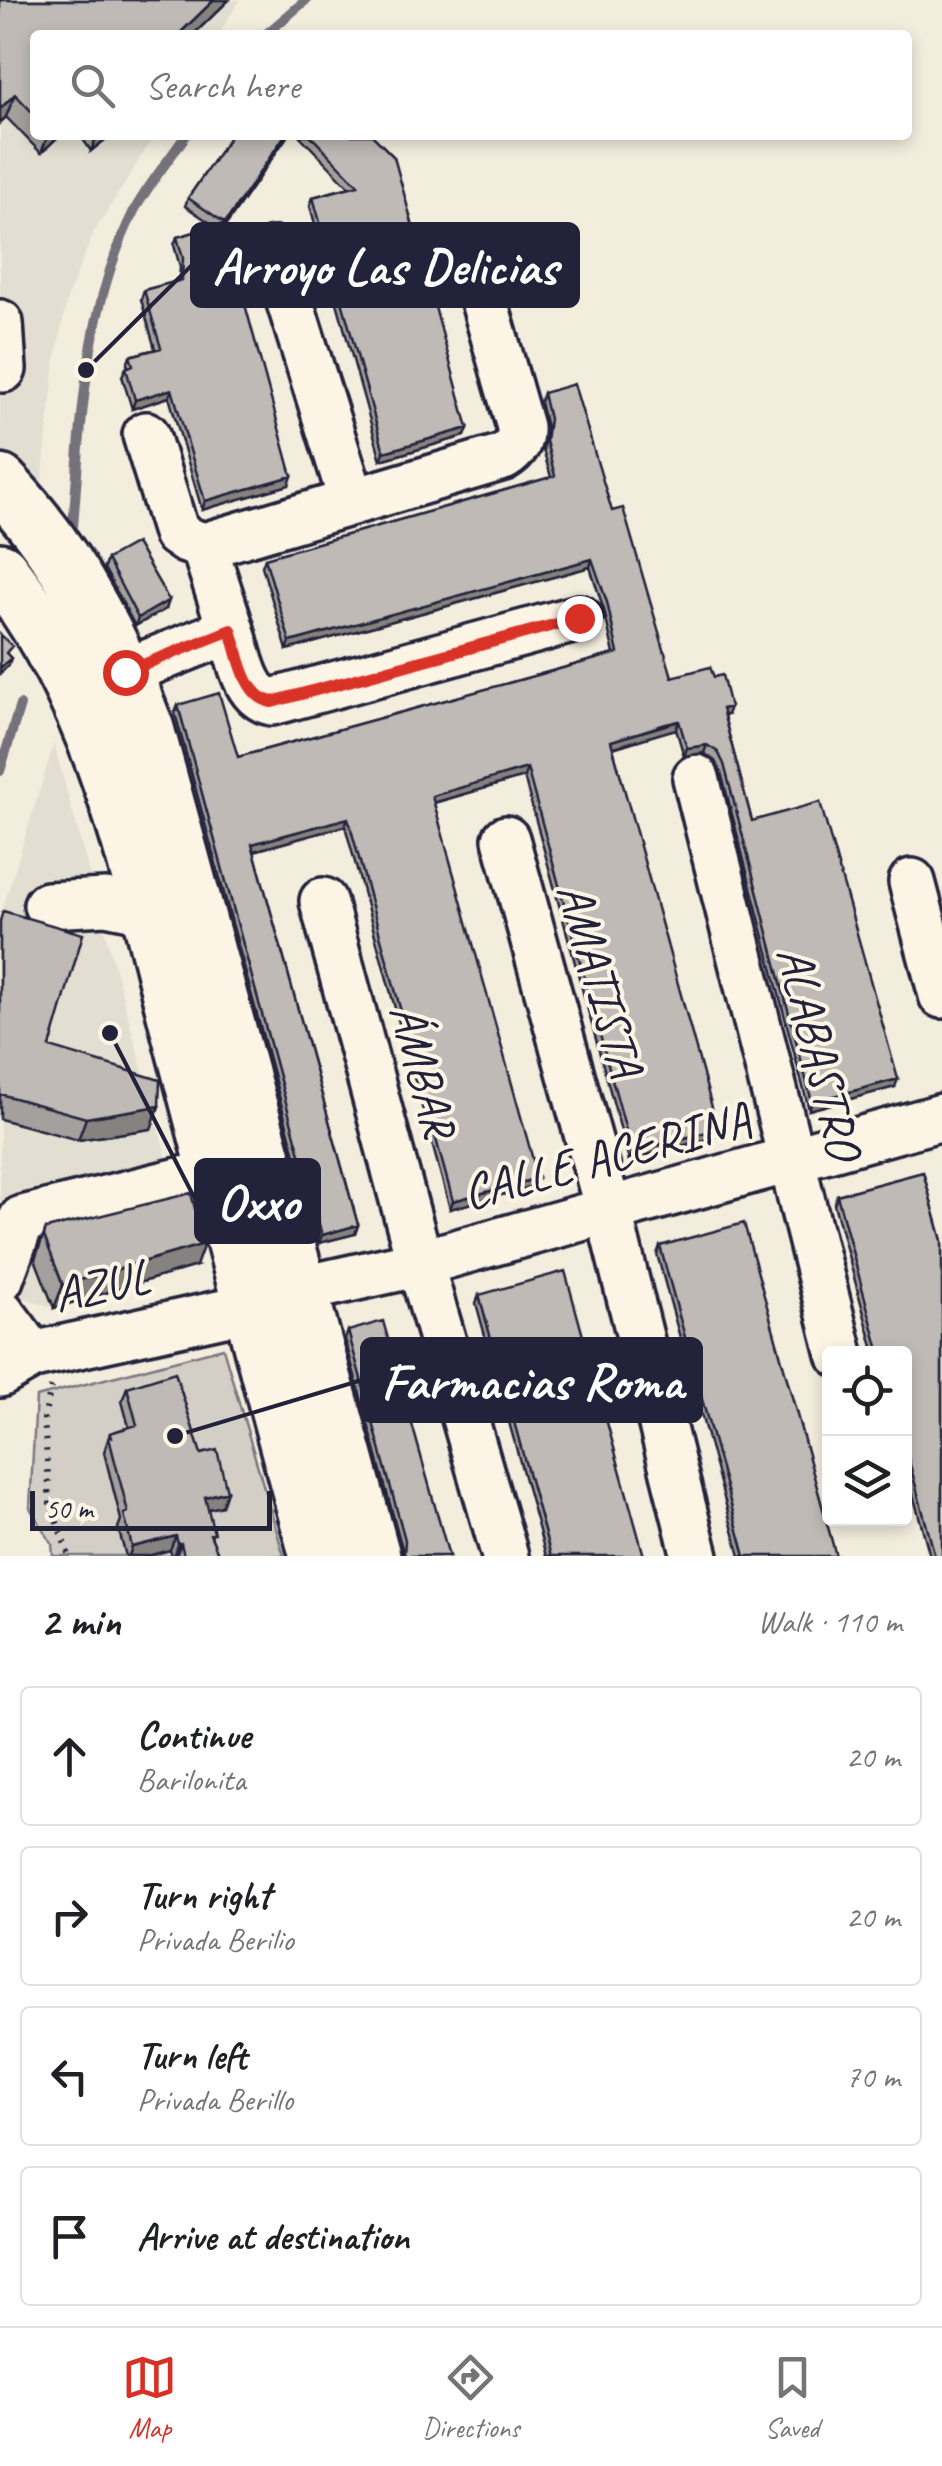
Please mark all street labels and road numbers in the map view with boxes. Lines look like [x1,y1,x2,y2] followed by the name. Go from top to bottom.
[543,875,659,1085] street label: AMATISTA
[763,940,878,1170] street label: ALABASTRO
[375,996,472,1147] street label: ÁMBAR
[456,1087,758,1224] street label: CALLE ACERINA
[48,1245,156,1326] street label: AZUL

